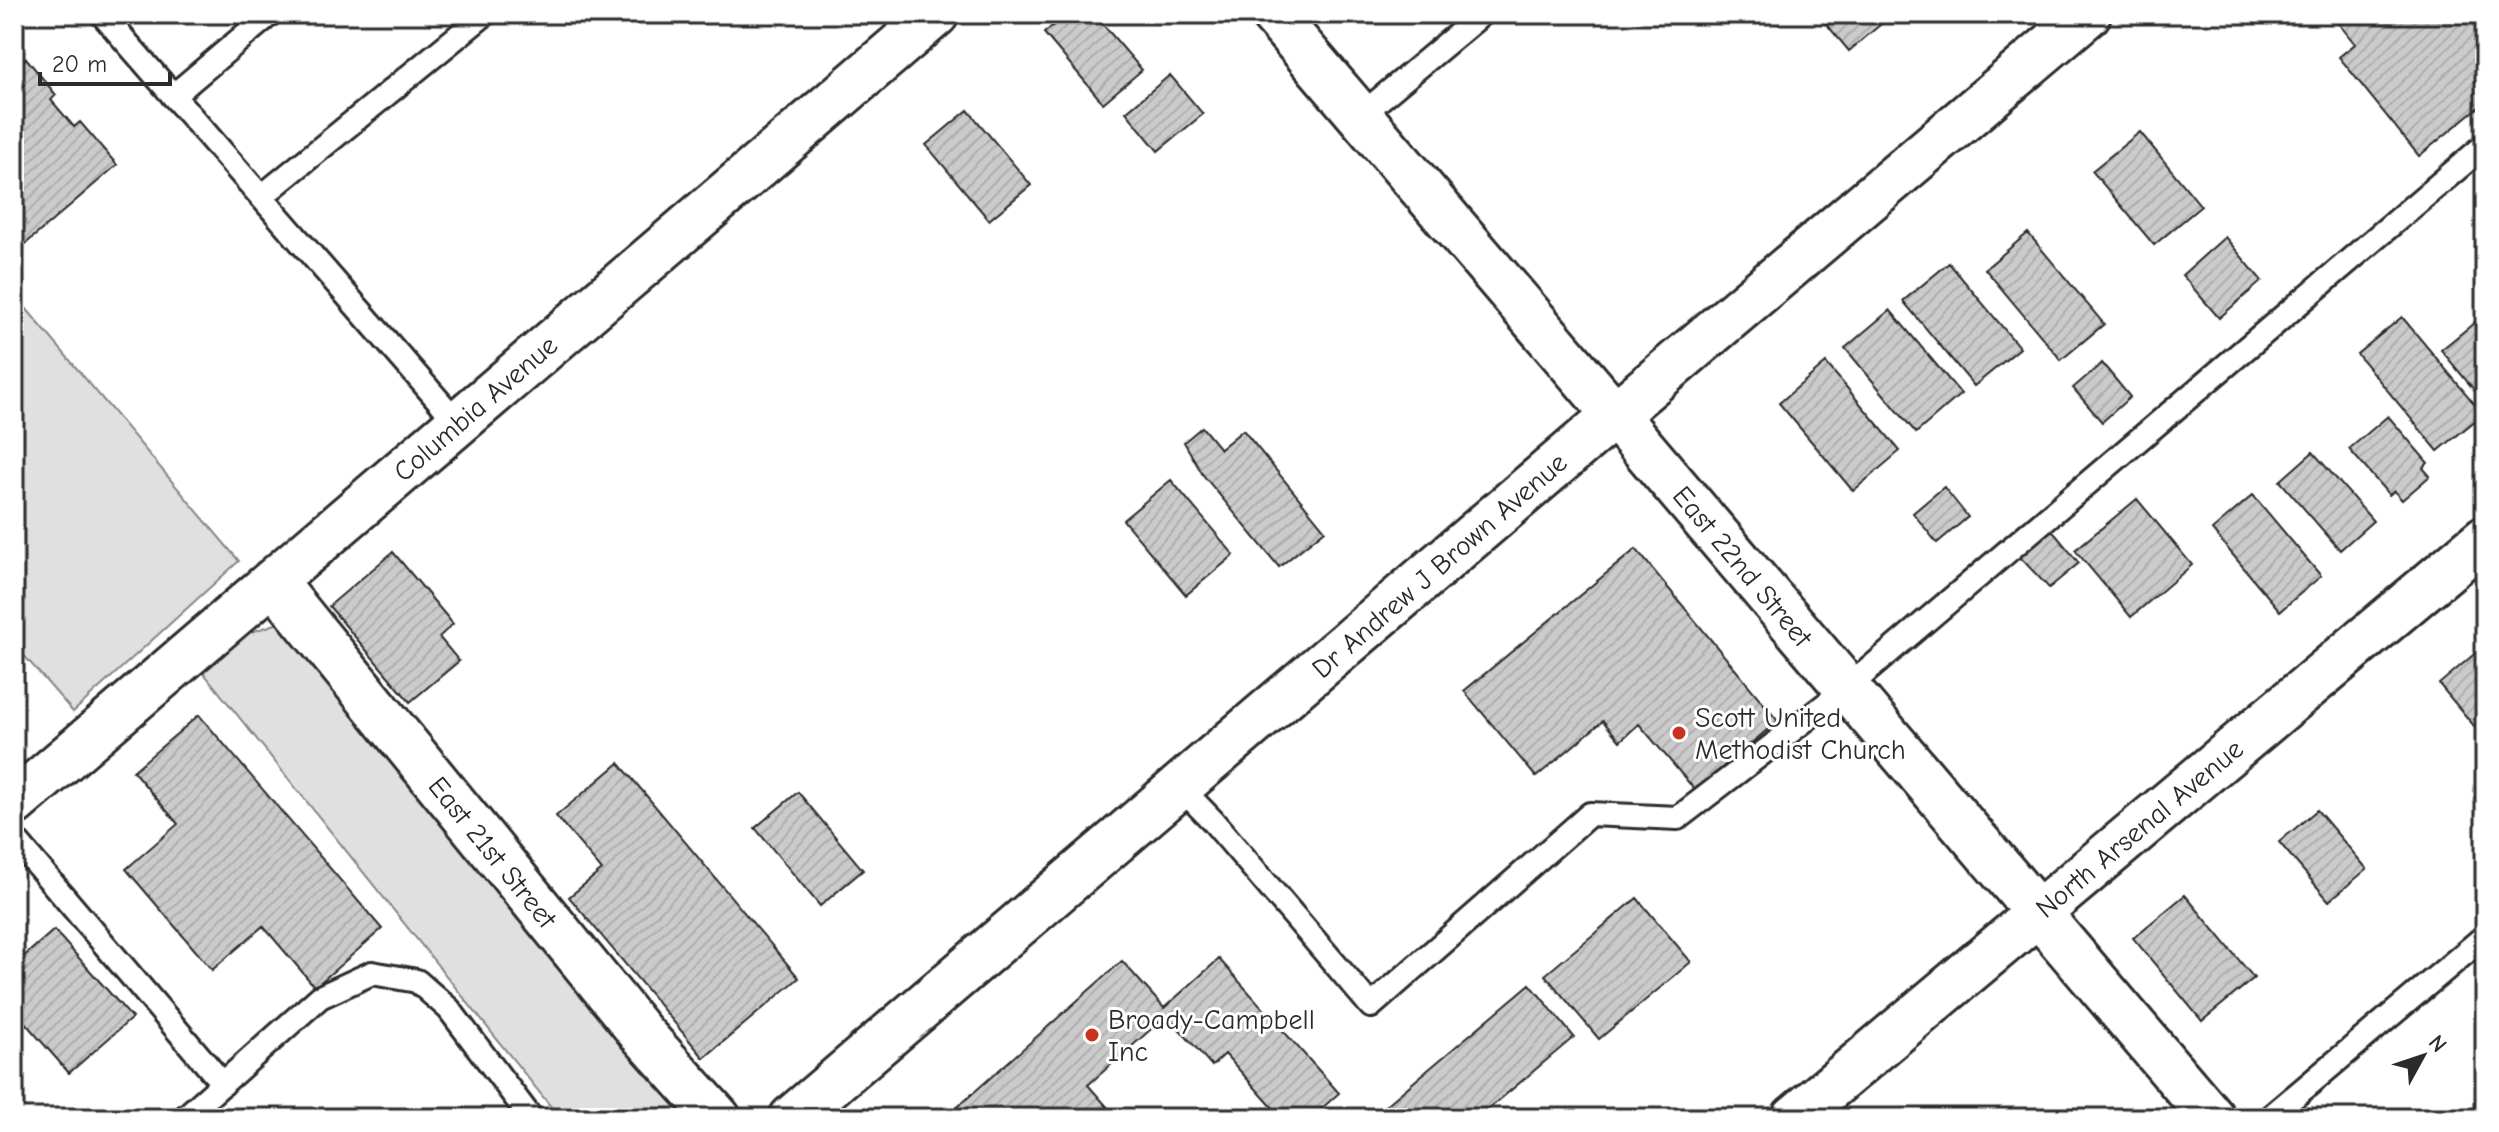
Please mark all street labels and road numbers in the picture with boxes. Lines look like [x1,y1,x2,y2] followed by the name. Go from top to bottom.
[387,329,564,488] street label: Columbia Avenue
[1306,446,1574,685] street label: Dr Andrew J Brown Avenue
[1666,480,1819,654] street label: East 22nd Street
[2030,733,2250,925] street label: North Arsenal Avenue
[422,771,564,935] street label: East 21st Street

